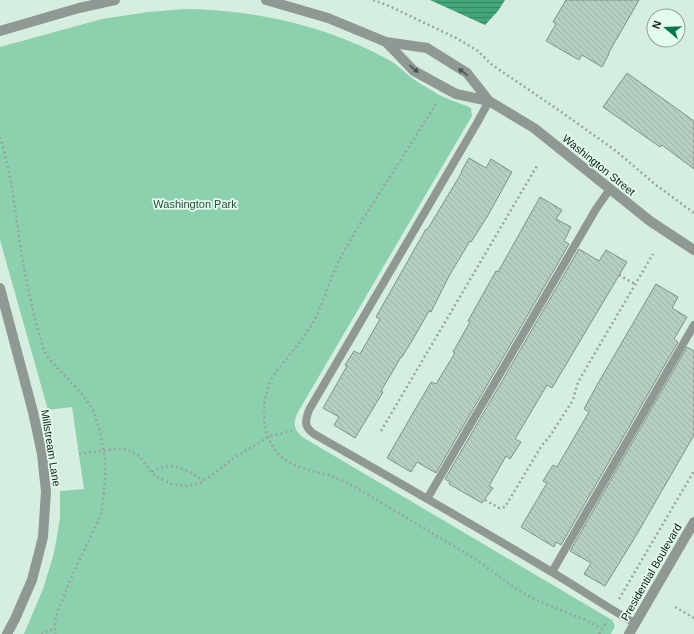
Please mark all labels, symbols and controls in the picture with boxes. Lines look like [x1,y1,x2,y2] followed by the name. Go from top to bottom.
[646,8,686,48] north arrow
[650,19,664,30] text: N
[408,65,419,73] one-way arrow
[458,67,469,76] one-way arrow
[560,132,638,198] street label: Washington Street
[153,198,237,210] park label: Washington Park
[39,409,63,487] street label: Millstream Lane
[618,521,684,623] street label: Presidential Boulevard

